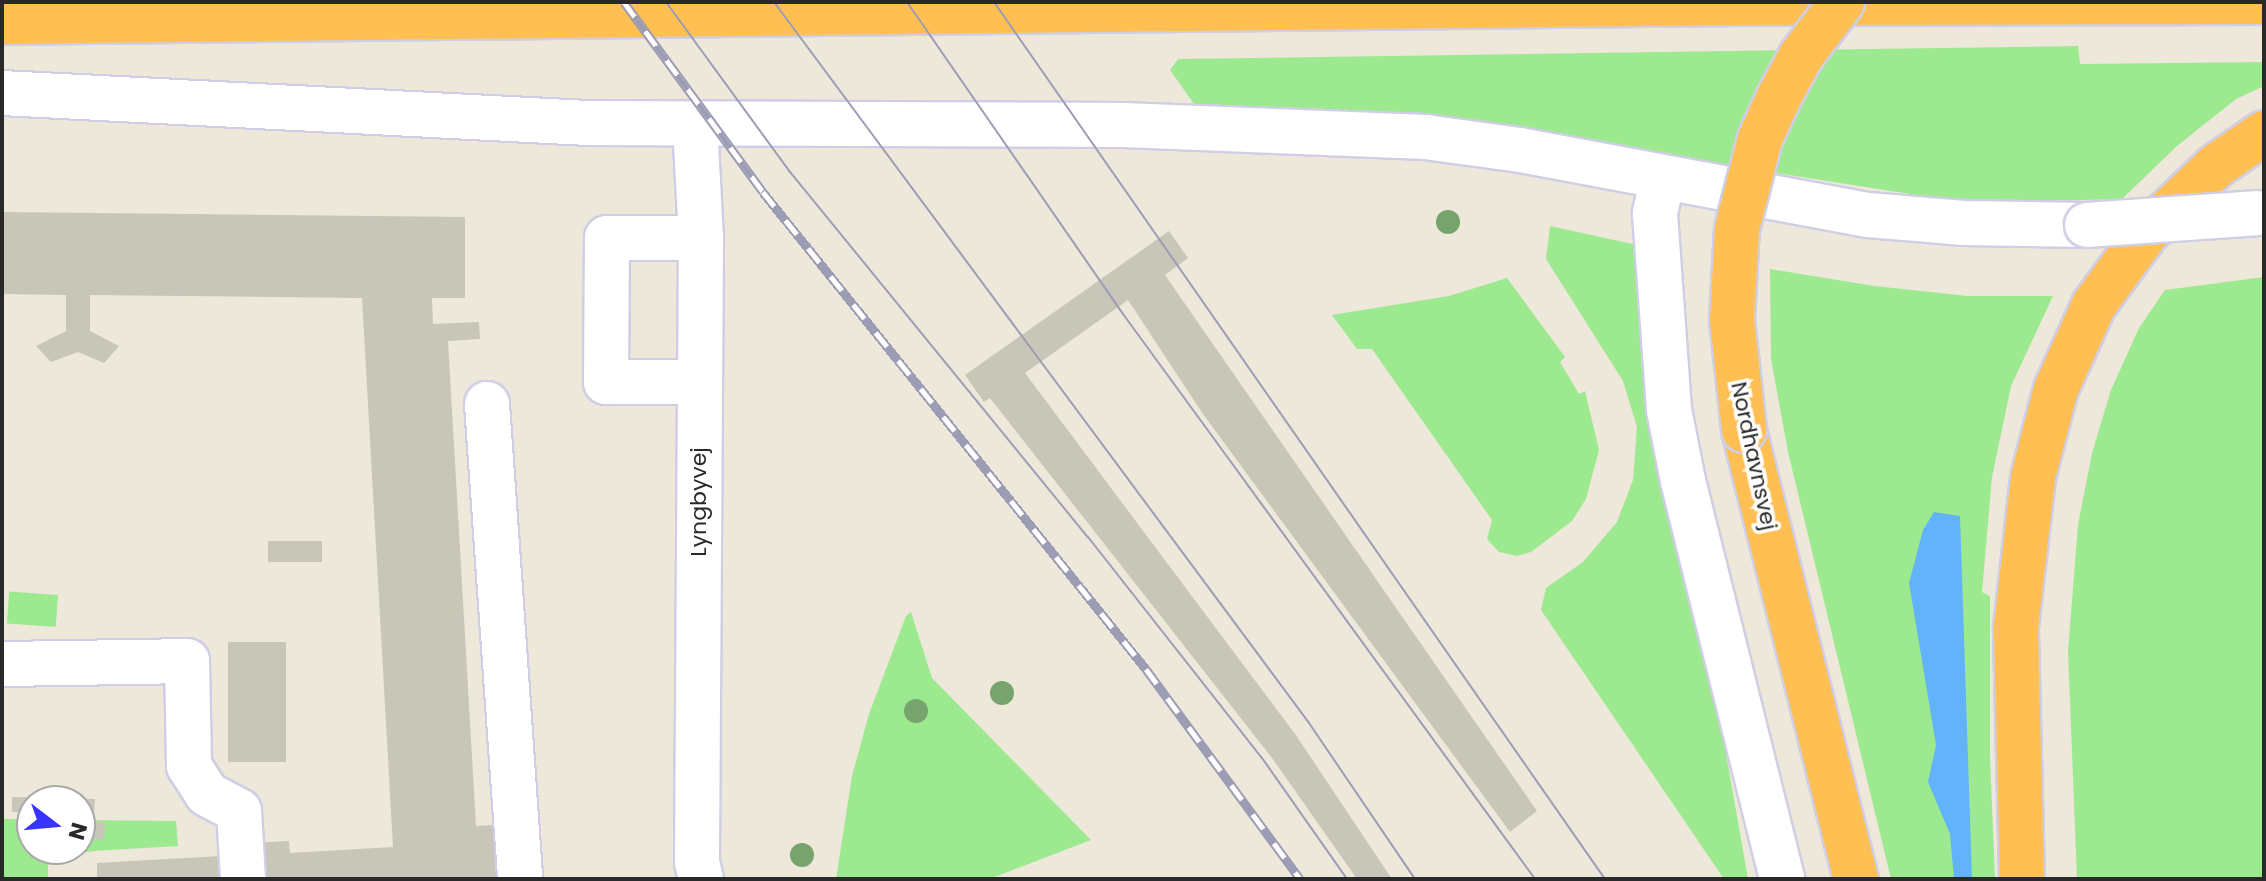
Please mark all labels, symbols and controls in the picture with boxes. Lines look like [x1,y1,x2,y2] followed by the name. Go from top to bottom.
[1725,379,1783,533] street label: Nordhavnsvej
[686,447,712,557] street label: Lyngbyvej
[16,785,96,865] north arrow
[60,819,95,843] text: N

